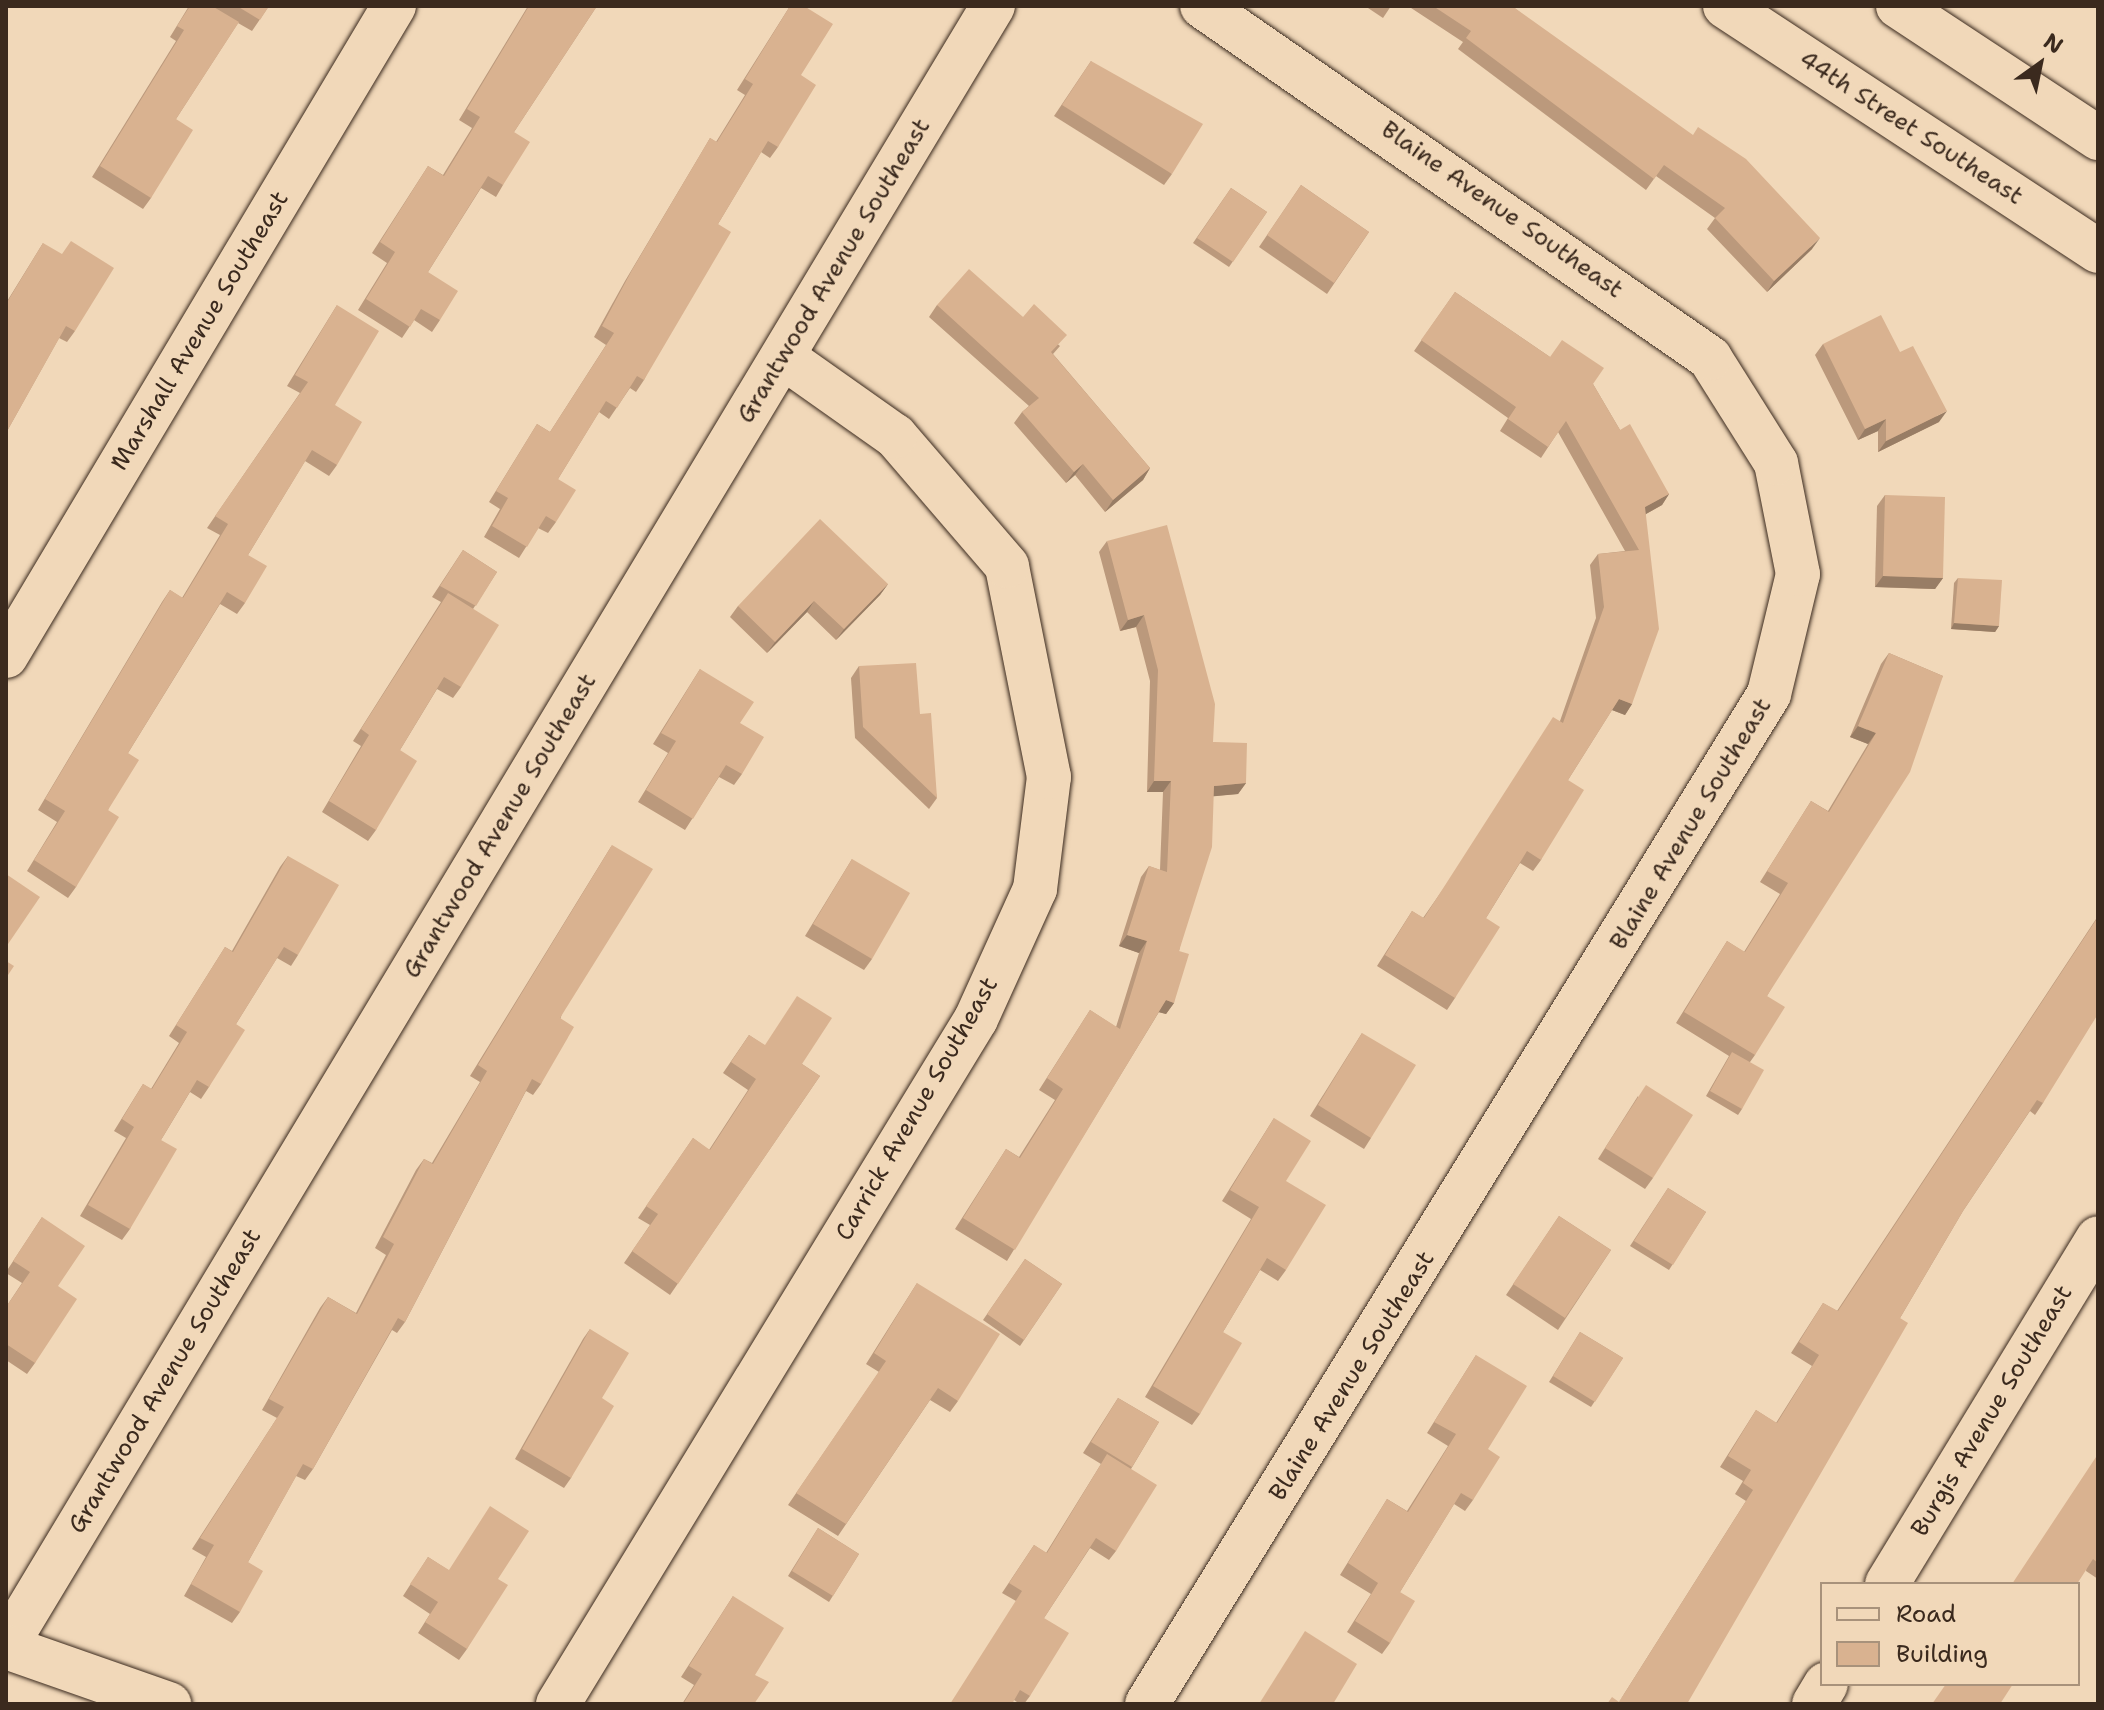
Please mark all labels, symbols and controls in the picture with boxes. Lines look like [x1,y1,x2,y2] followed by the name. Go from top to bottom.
[2000,24,2080,104] north arrow
[2038,27,2069,60] text: N
[1794,45,2028,211] street label: 44th Street Southeast
[732,114,936,428] street label: Grantwood Avenue Southeast
[1376,115,1628,305] street label: Blaine Avenue Southeast
[105,186,295,476] street label: Marshall Avenue Southeast
[398,669,602,983] street label: Grantwood Avenue Southeast
[1604,693,1778,955] street label: Blaine Avenue Southeast
[830,972,1004,1246] street label: Carrick Avenue Southeast
[63,1224,267,1538] street label: Grantwood Avenue Southeast
[1263,1246,1441,1506] street label: Blaine Avenue Southeast
[1906,1280,2078,1542] street label: Burgis Avenue Southeast
[1820,1582,2080,1686] legend
[1896,1598,1956,1630] text: Road
[1896,1638,1988,1670] text: Building

